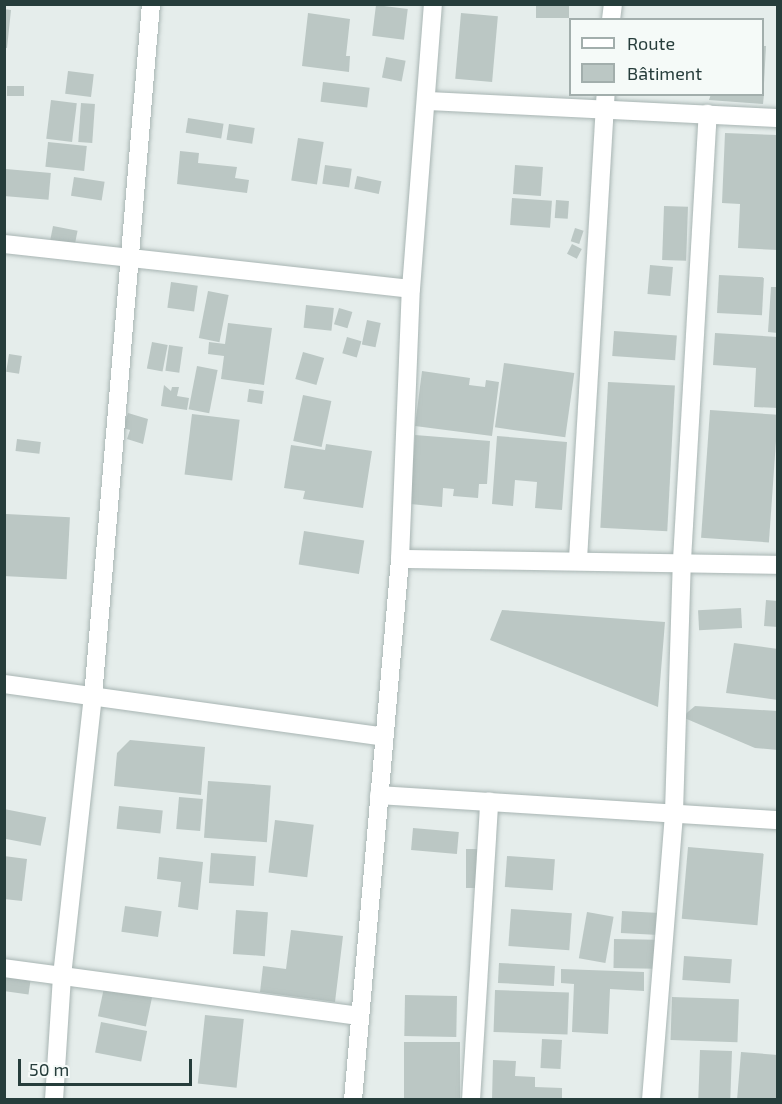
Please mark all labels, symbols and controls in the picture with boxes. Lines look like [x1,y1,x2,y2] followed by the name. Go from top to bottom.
[569,18,764,96] legend
[627,32,675,54] text: Route
[627,62,702,84] text: Bâtiment
[21,1047,195,1085] scale bar
[29,1058,69,1080] text: 50 m

